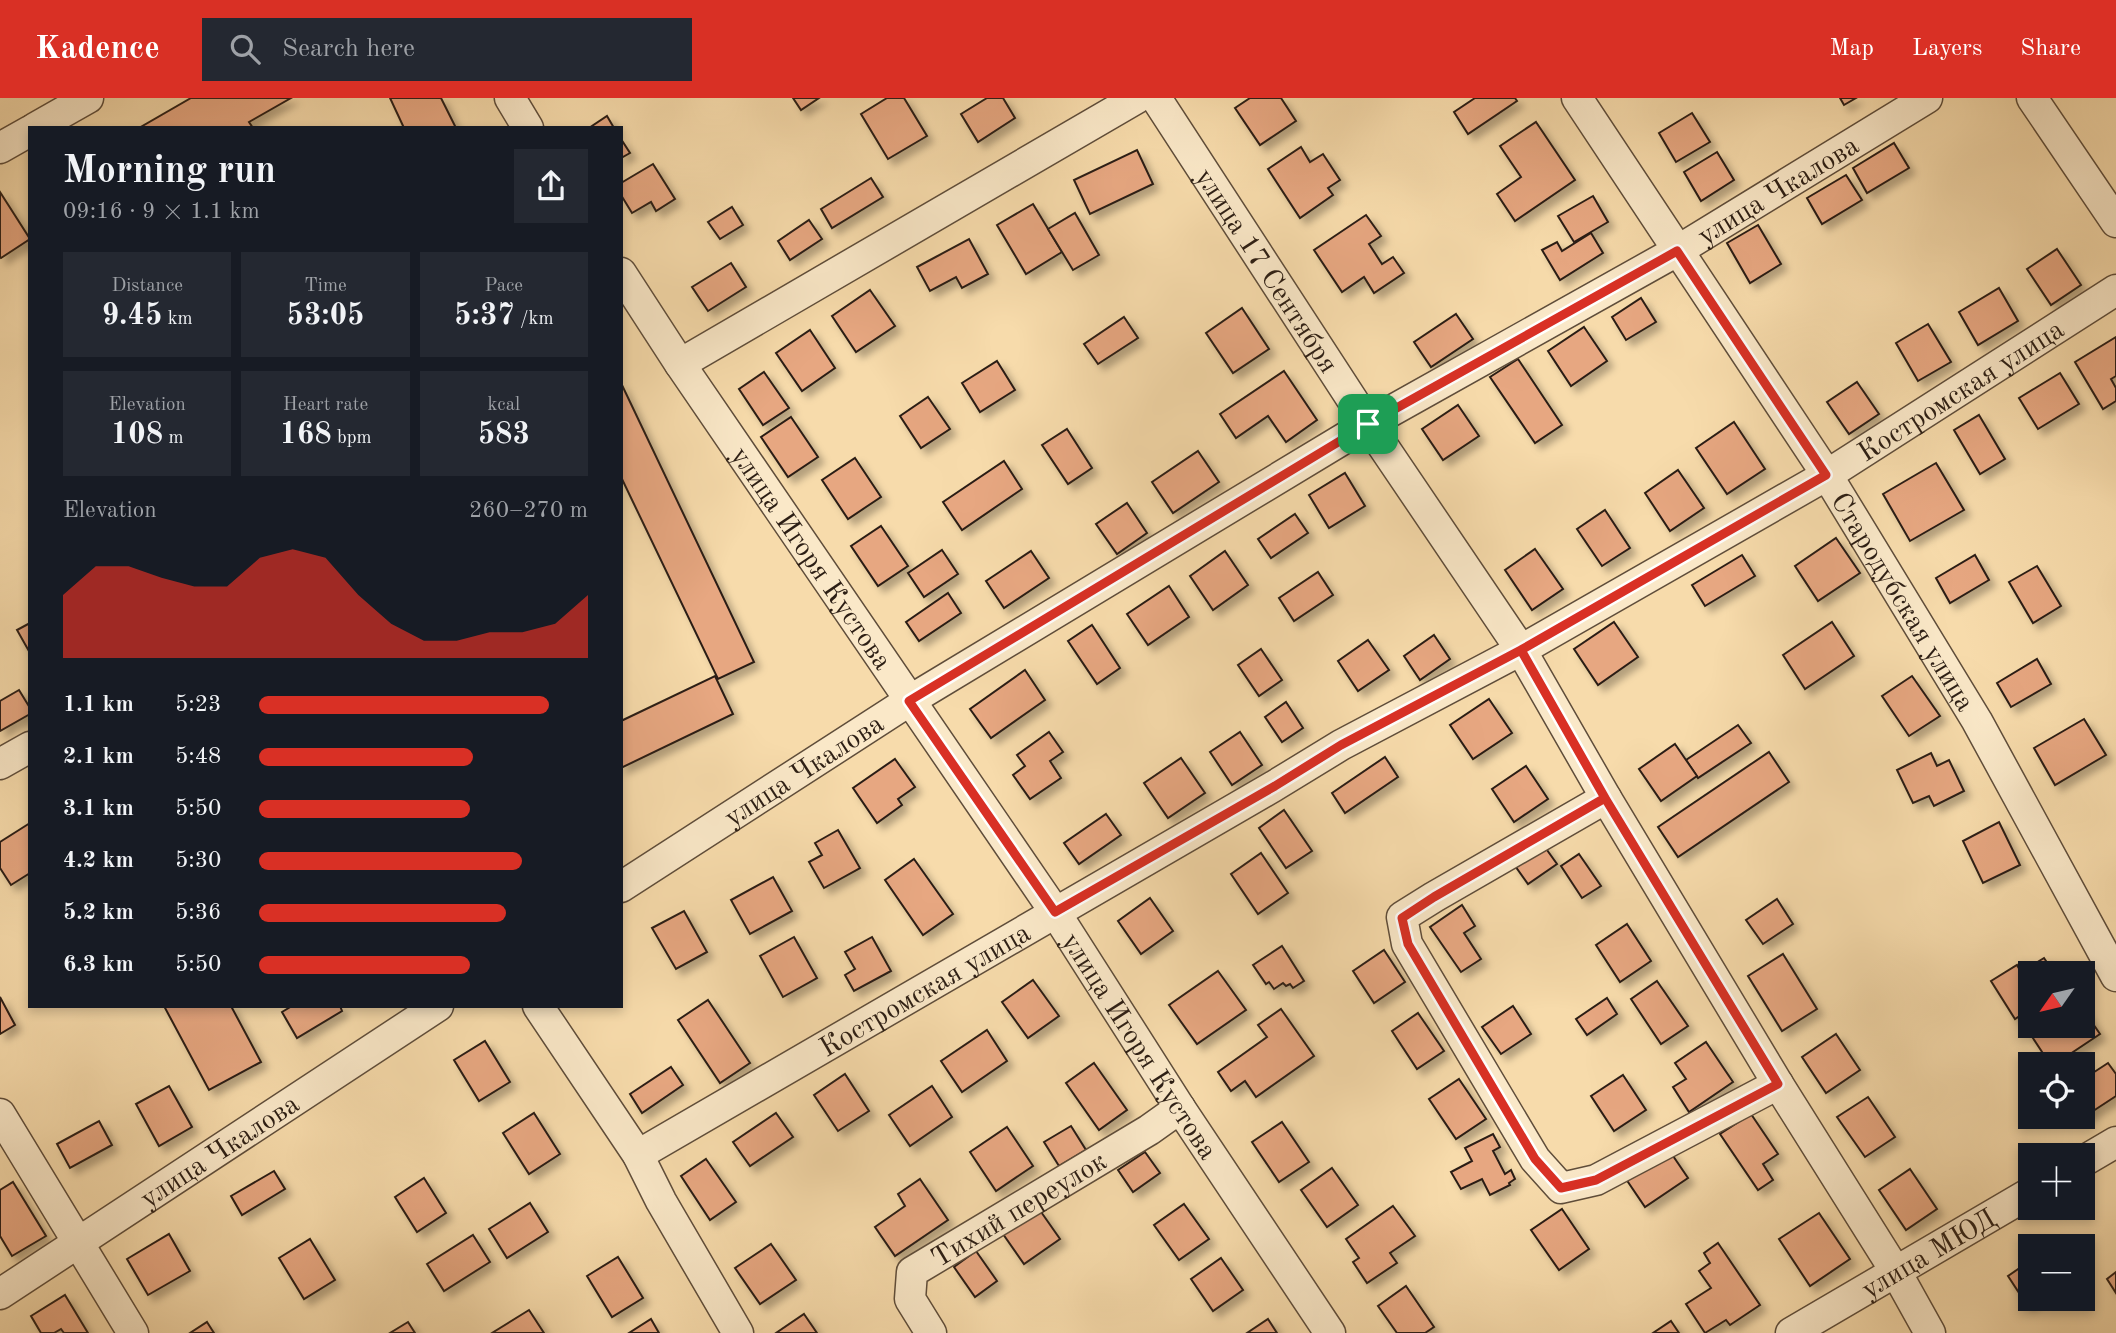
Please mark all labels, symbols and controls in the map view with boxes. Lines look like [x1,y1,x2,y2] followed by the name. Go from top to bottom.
[202,18,692,81] search box
[226,30,264,68] icon: search
[35,33,160,66] text: Kadence
[282,36,415,62] text: Search here
[1830,37,1874,61] text: Map
[1912,37,1982,61] text: Layers
[2020,37,2081,61] text: Share
[1694,132,1865,252] street label: улица Чкалова
[514,149,588,223] button: share
[63,153,276,191] text: Morning run
[1189,164,1342,379] street label: улица 17 Сентября
[63,200,260,223] text: 09:16 · 9 × 1.1 km
[111,277,183,296] text: Distance
[304,277,347,296] text: Time
[485,277,523,296] text: Pace
[102,301,162,331] text: 9.45
[286,301,364,331] text: 53:05
[454,301,515,331] text: 5:37
[162,310,193,329] text: km
[515,310,554,329] text: /km
[1854,316,2070,468] street label: Костромская улица
[1338,394,1398,454] pin
[109,396,186,415] text: Elevation
[283,396,368,415] text: Heart rate
[487,396,520,415] text: kcal
[1349,405,1387,443] icon: arrive
[111,420,163,450] text: 108
[279,420,332,450] text: 168
[478,420,530,450] text: 583
[163,429,183,448] text: m
[332,429,372,448] text: bpm
[724,443,896,676] street label: улица Игоря Кустова
[1824,489,1978,717] street label: Стародубская улица
[63,499,157,522] text: Elevation
[469,499,588,522] text: 260–270 m
[63,693,134,716] text: 1.1 km
[175,693,221,716] text: 5:23
[720,710,890,833] street label: улица Чкалова
[63,745,134,768] text: 2.1 km
[175,745,221,768] text: 5:48
[63,797,134,820] text: 3.1 km
[175,797,221,820] text: 5:50
[63,849,134,872] text: 4.2 km
[175,849,221,872] text: 5:30
[63,901,134,924] text: 5.2 km
[175,901,221,924] text: 5:36
[816,919,1036,1063] street label: Костромская улица
[1055,929,1221,1166] street label: улица Игоря Кустова
[63,953,134,976] text: 6.3 km
[175,953,221,976] text: 5:50
[2018,961,2095,1038] north arrow
[2018,961,2095,1311] map controls
[2018,1052,2095,1129] button: locate
[136,1090,305,1215] street label: улица Чкалова
[2018,1143,2095,1220] button: +
[927,1148,1112,1274] street label: Тихий переулок
[1858,1205,2002,1305] street label: улица МЮД
[2018,1234,2095,1311] button: −

